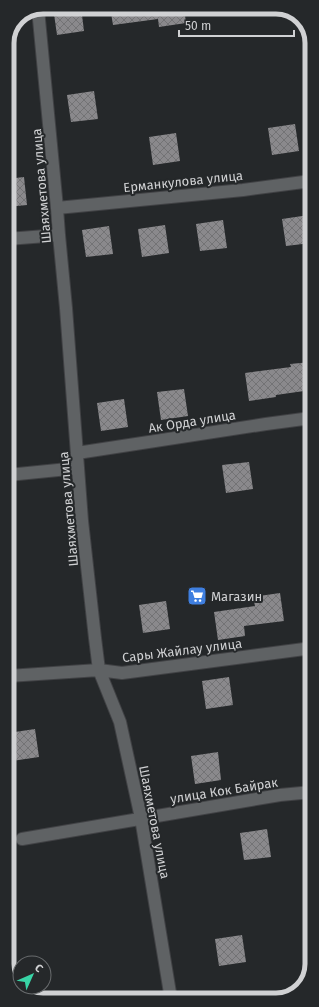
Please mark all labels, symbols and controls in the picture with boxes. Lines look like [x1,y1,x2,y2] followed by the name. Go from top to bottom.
[179,12,294,38] scale bar
[185,19,211,33] text: 50 m
[29,128,54,244] street label: Шаяхметова улица
[122,168,244,195] street label: Ерманкулова улица
[147,407,237,436] street label: Ак Орда улица
[56,451,81,567] street label: Шаяхметова улица
[186,585,208,607] supermarket icon: Магазин
[211,589,262,604] place label: Магазин
[121,636,243,665] street label: Сары Жайлау улица
[136,764,173,880] street label: Шаяхметова улица
[169,775,279,806] street label: улица Кок Байрак
[12,955,52,995] north arrow
[32,961,46,976] text: С

